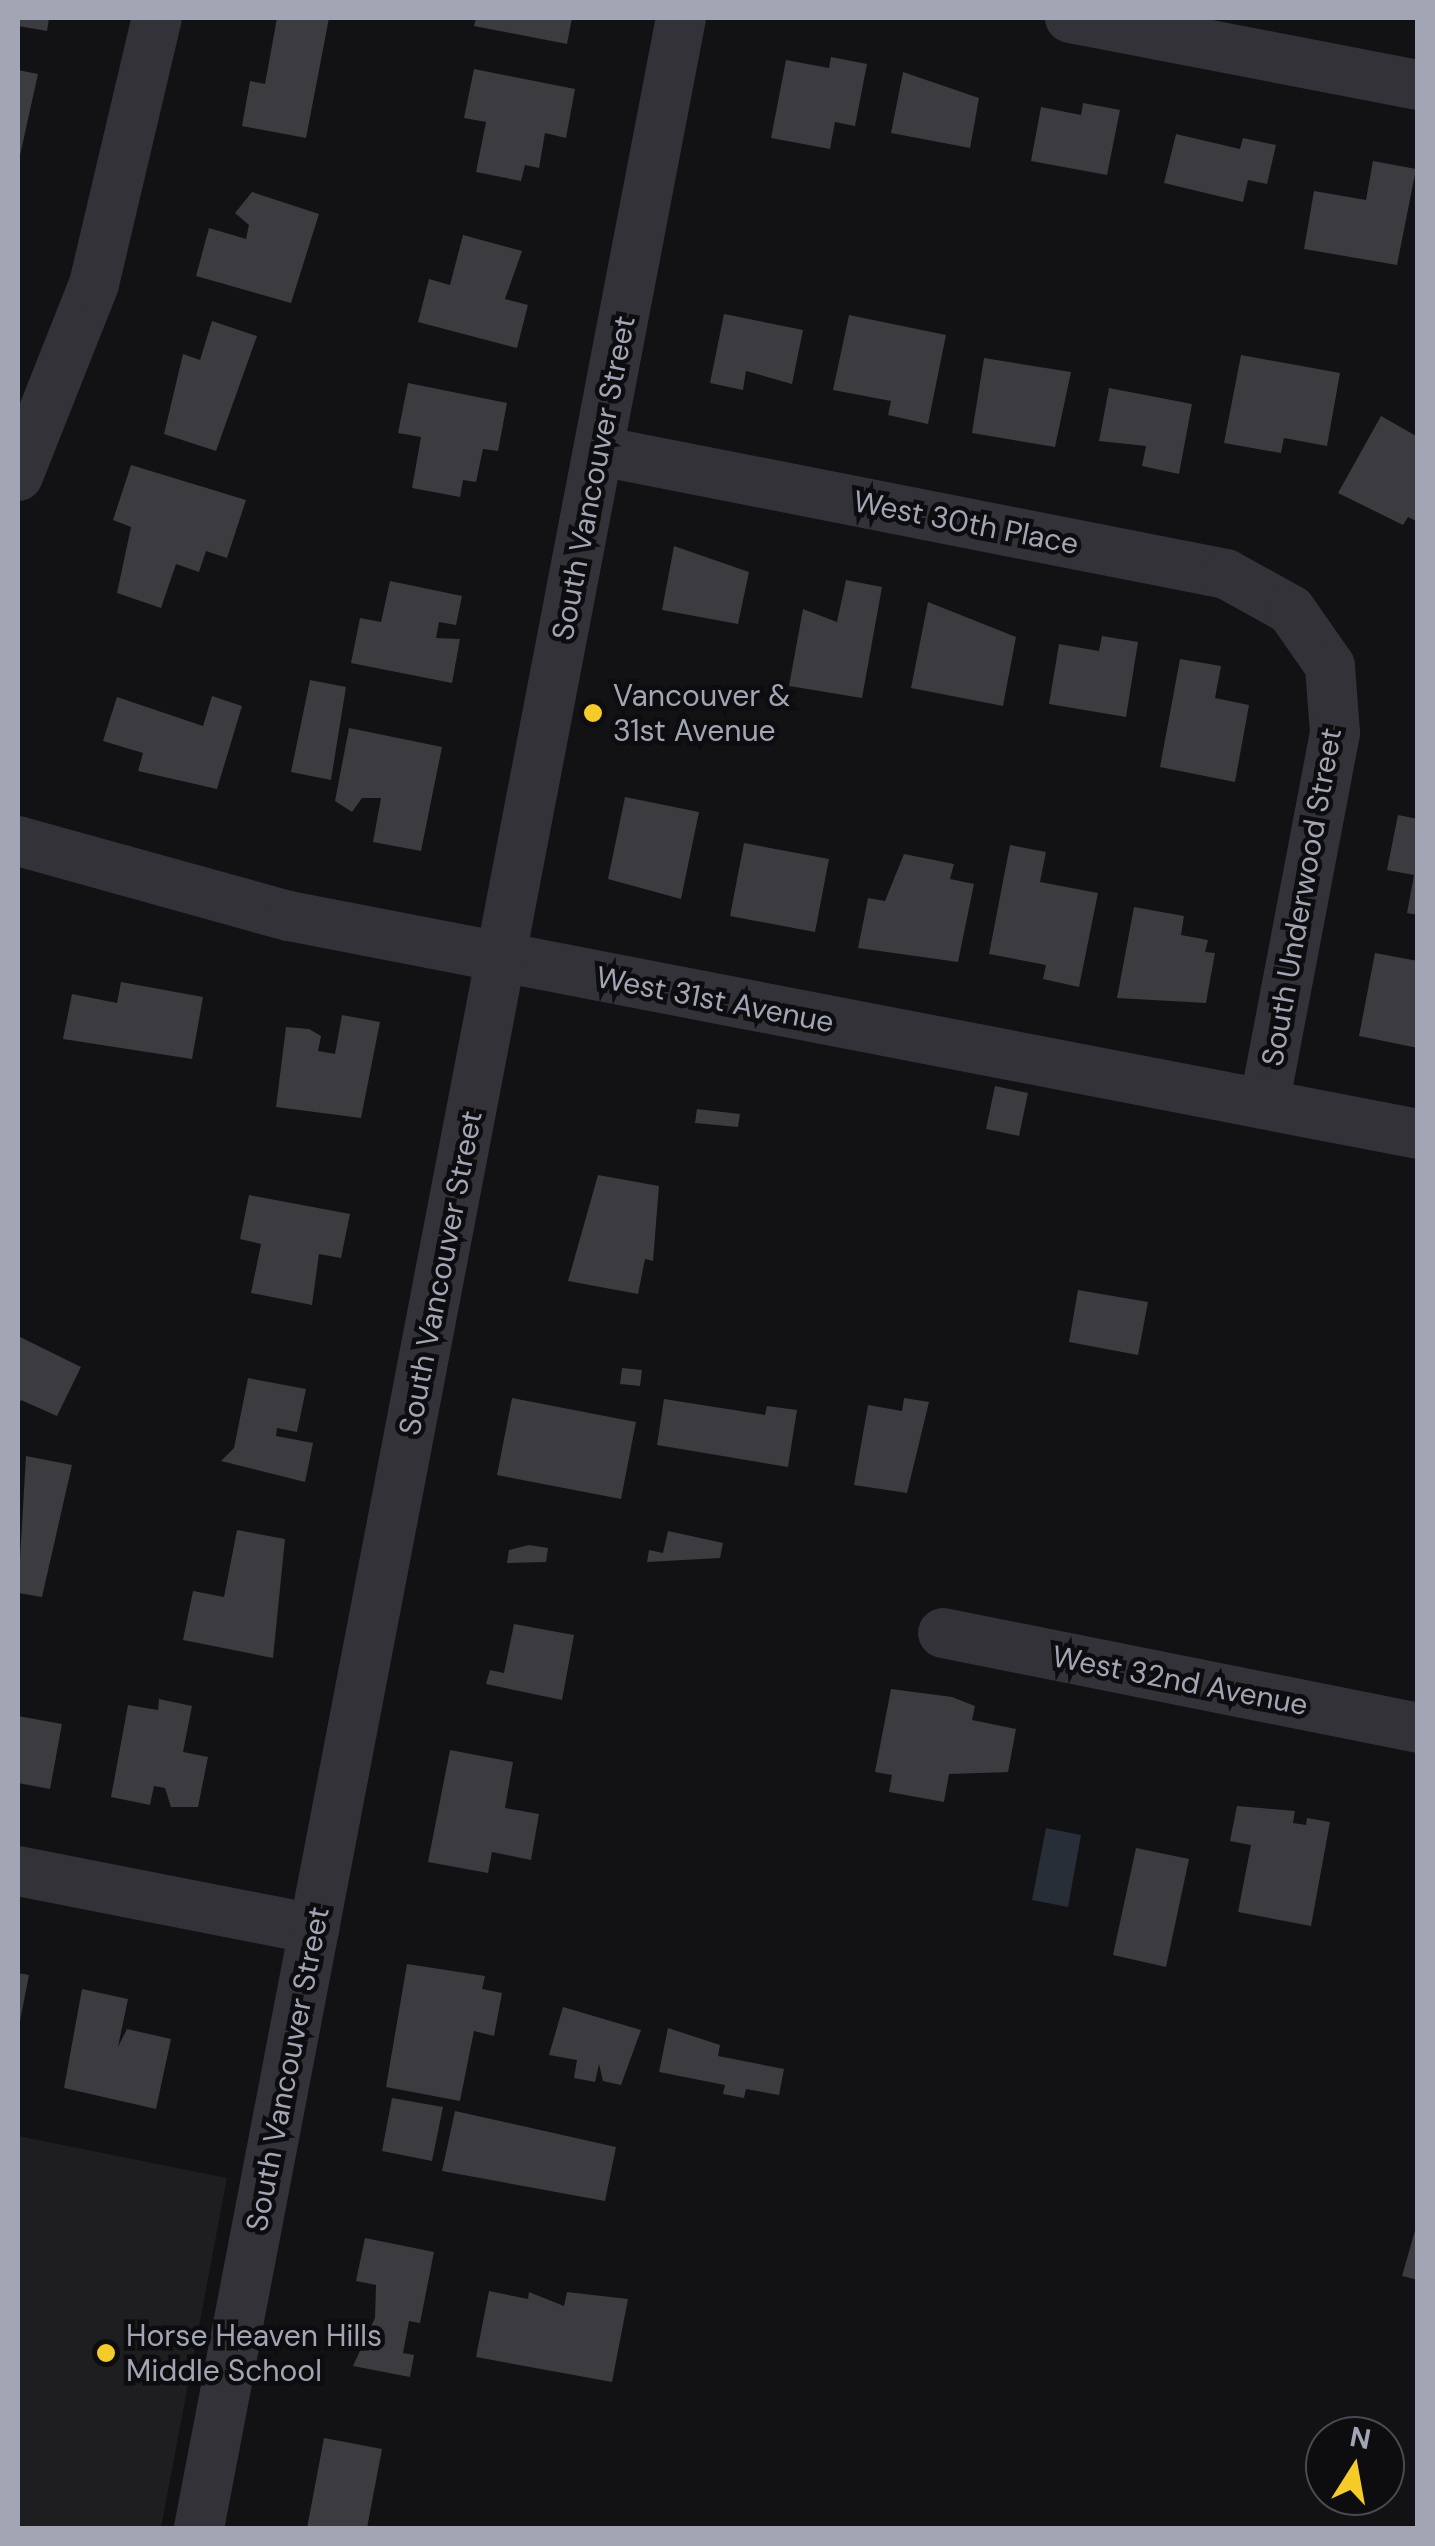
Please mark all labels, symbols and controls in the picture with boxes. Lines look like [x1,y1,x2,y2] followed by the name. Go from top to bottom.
[545,313,643,643] street label: South Vancouver Street
[850,484,1082,562] street label: West 30th Place
[613,678,790,748] place label: Vancouver & 31st Avenue
[582,702,604,724] marker: Vancouver & 31st Avenue
[1255,725,1349,1069] street label: South Underwood Street
[593,959,837,1041] street label: West 31st Avenue
[392,1108,490,1438] street label: South Vancouver Street
[1049,1639,1311,1723] street label: West 32nd Avenue
[239,1904,337,2234] street label: South Vancouver Street
[126,2318,382,2388] place label: Horse Heaven Hills Middle School
[95,2342,117,2364] marker: Horse Heaven Hills Middle School
[1305,2416,1405,2516] north arrow
[1347,2418,1374,2458] text: N

